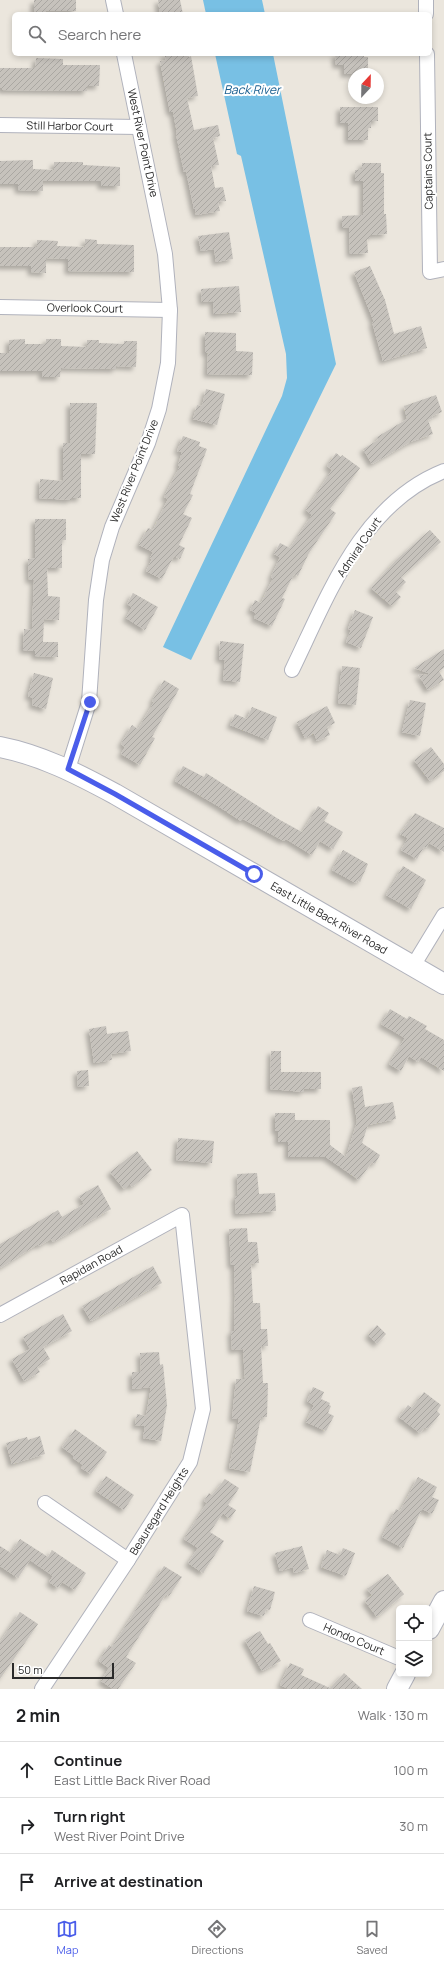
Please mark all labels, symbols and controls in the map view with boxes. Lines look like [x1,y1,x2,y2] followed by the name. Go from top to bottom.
[12,12,432,56] search box
[26,23,48,45] icon: search
[58,24,141,45] text: Search here
[348,68,384,104] north arrow
[224,81,282,98] water label: Back River
[125,87,162,199] street label: West River Point Drive
[26,117,114,134] street label: Still Harbor Court
[419,132,436,210] street label: Captains Court
[47,299,123,316] street label: Overlook Court
[106,416,161,525] street label: West River Point Drive
[333,514,384,580] street label: Admiral Court
[81,693,99,711] route end
[245,865,263,883] route start
[268,878,390,957] street label: East Little Back River Road
[57,1241,125,1288] street label: Rapidan Road
[125,1464,192,1558] street label: Beauregard Heights
[396,1605,432,1677] map controls
[396,1605,432,1641] button: locate
[321,1619,387,1658] street label: Hondo Court
[396,1641,432,1677] button: layers
[12,1661,114,1680] scale bar
[18,1662,43,1677] text: 50 m
[16,1704,60,1727] text: 2 min
[358,1706,428,1724] text: Walk · 130 m
[54,1750,122,1771] text: Continue
[16,1759,38,1781] icon: ahead
[393,1761,428,1779] text: 100 m
[54,1771,211,1789] text: East Little Back River Road
[54,1806,125,1827] text: Turn right
[16,1815,38,1837] icon: right
[399,1817,428,1835] text: 30 m
[54,1827,185,1845] text: West River Point Drive
[16,1871,38,1893] icon: arrive
[54,1871,203,1892] text: Arrive at destination
[56,1918,78,1957] tab: Map
[191,1918,244,1957] tab: Directions
[357,1918,388,1957] tab: Saved

